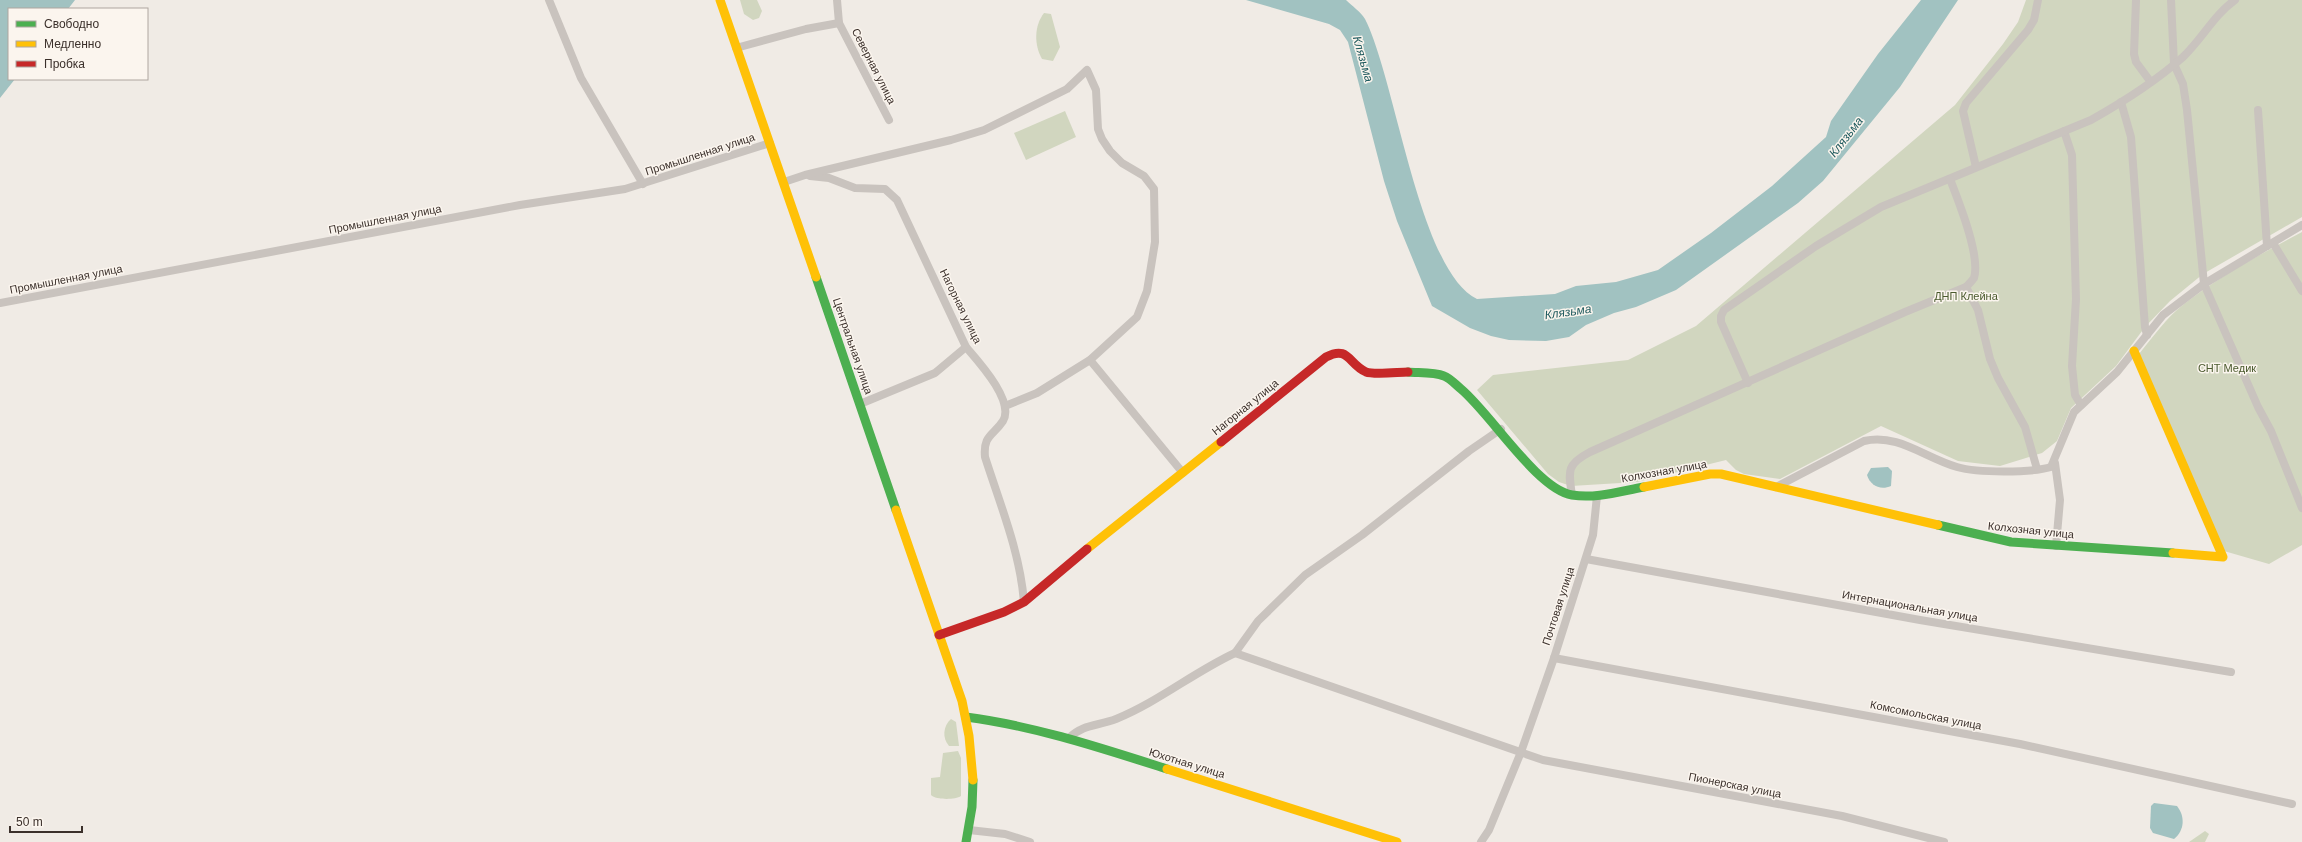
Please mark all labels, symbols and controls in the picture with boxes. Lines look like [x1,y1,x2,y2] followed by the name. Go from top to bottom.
[8,8,148,80] legend
[44,17,99,31] text: Свободно
[850,26,899,107] street label: Северная улица
[1350,34,1376,84] water label: Клязьма
[44,37,101,51] text: Медленно
[44,57,85,71] text: Пробка
[1826,114,1866,160] water label: Клязьма
[644,130,757,177] street label: Промышленная улица
[328,202,443,236] street label: Промышленная улица
[9,262,124,296] street label: Промышленная улица
[938,267,985,346] street label: Нагорная улица
[1934,290,1999,302] park label: ДНП Клейна
[831,296,875,397] street label: Центральная улица
[1544,302,1593,322] water label: Клязьма
[2198,362,2256,374] park label: СНТ Медик
[1210,376,1281,437] street label: Нагорная улица
[1620,457,1709,484] street label: Колхозная улица
[1987,520,2076,541] street label: Колхозная улица
[1540,564,1577,647] street label: Почтовая улица
[1841,588,1980,624] street label: Интернациональная улица
[1869,698,1984,732] street label: Комсомольская улица
[1148,746,1227,781] street label: Юхотная улица
[1688,770,1783,800] street label: Пионерская улица
[10,808,82,834] scale bar
[16,815,43,829] text: 50 m

